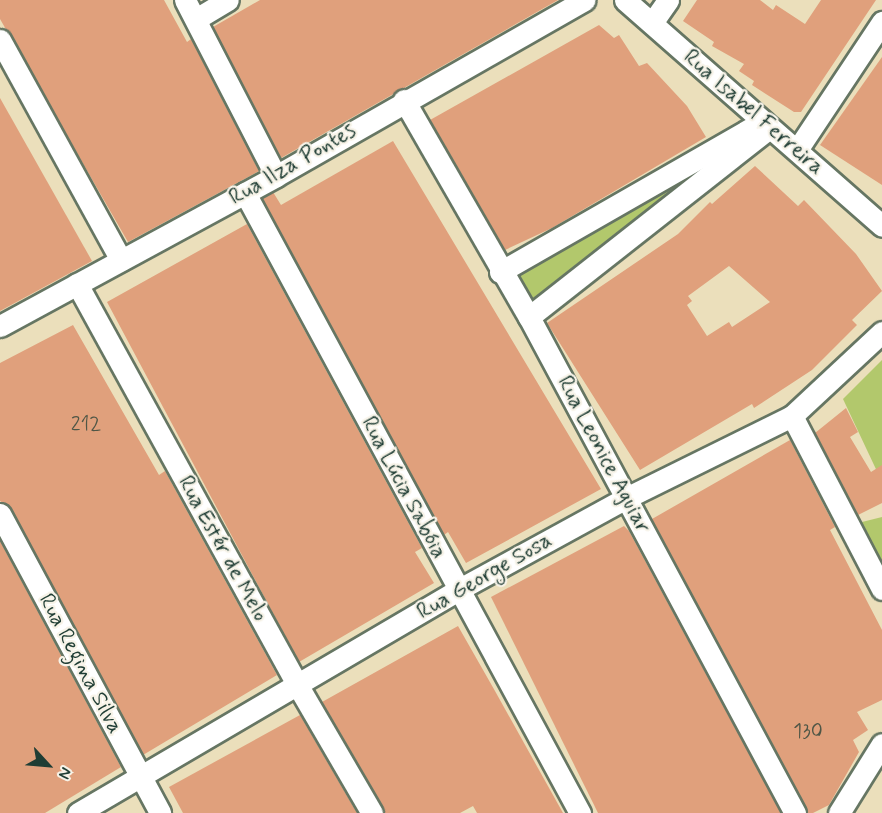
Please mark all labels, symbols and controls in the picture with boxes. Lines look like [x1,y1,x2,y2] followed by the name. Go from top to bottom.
[676,44,830,182] street label: Rua Isabel Ferreira
[223,117,363,213] street label: Rua Ilza Pontes
[550,372,656,538] street label: Rua Leonice Aguiar
[71,412,101,436] house number: 212
[355,413,451,563] street label: Rua Lúcia Sabóia
[171,471,273,627] street label: Rua Estér de Melo
[412,528,558,626] street label: Rua George Sosa
[32,589,128,739] street label: Rua Regina Silva
[793,719,823,743] house number: 130
[18,735,78,795] north arrow
[53,764,76,783] text: N

